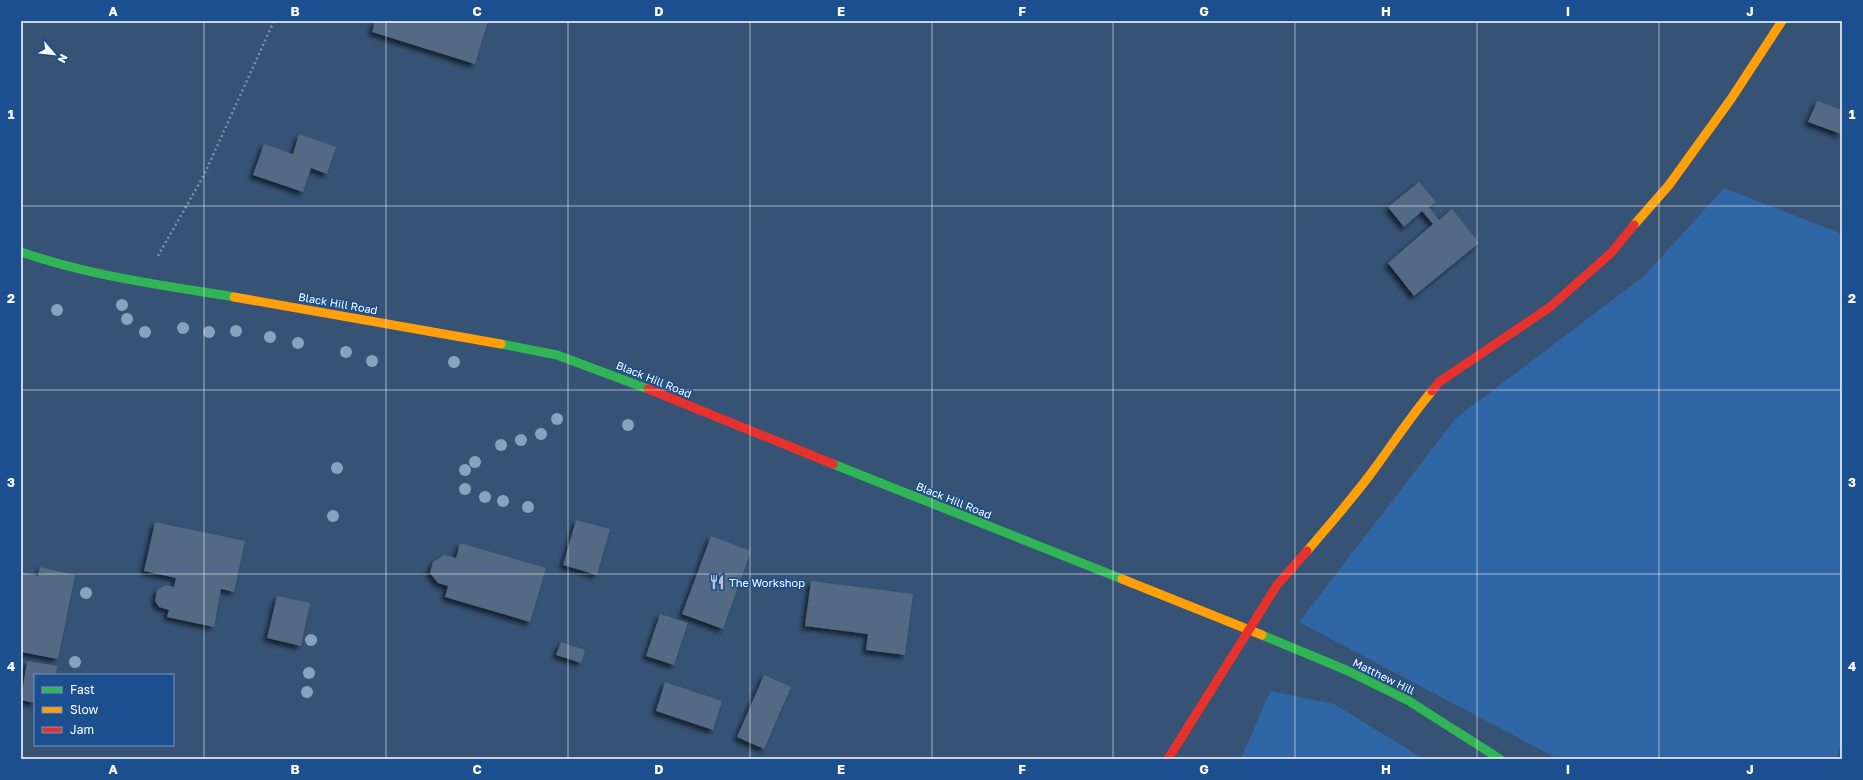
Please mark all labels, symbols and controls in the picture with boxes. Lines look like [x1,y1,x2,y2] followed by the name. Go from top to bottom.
[108,3,118,19] text: A
[290,3,300,19] text: B
[472,3,482,19] text: C
[654,3,664,19] text: D
[837,3,845,19] text: E
[1018,3,1026,19] text: F
[1199,3,1209,19] text: G
[1381,3,1391,19] text: H
[1566,3,1570,19] text: I
[1746,3,1754,19] text: J
[34,34,74,74] north arrow
[56,52,71,66] text: N
[8,106,15,122] text: 1
[1849,106,1856,122] text: 1
[7,290,15,306] text: 2
[297,290,379,316] street label: Black Hill Road
[1848,290,1856,306] text: 2
[614,358,694,400] street label: Black Hill Road
[7,474,15,490] text: 3
[1848,474,1856,490] text: 3
[914,479,994,521] street label: Black Hill Road
[708,573,726,591] restaurant icon: The Workshop
[729,576,805,589] place label: The Workshop
[1351,655,1418,697] street label: Matthew Hill
[7,658,15,674] text: 4
[1848,658,1856,674] text: 4
[34,674,174,746] legend
[70,682,95,697] text: Fast
[70,702,98,717] text: Slow
[70,722,94,737] text: Jam
[108,761,118,777] text: A
[290,761,300,777] text: B
[472,761,482,777] text: C
[654,761,664,777] text: D
[837,761,845,777] text: E
[1018,761,1026,777] text: F
[1199,761,1209,777] text: G
[1381,761,1391,777] text: H
[1566,761,1570,777] text: I
[1746,761,1754,777] text: J

